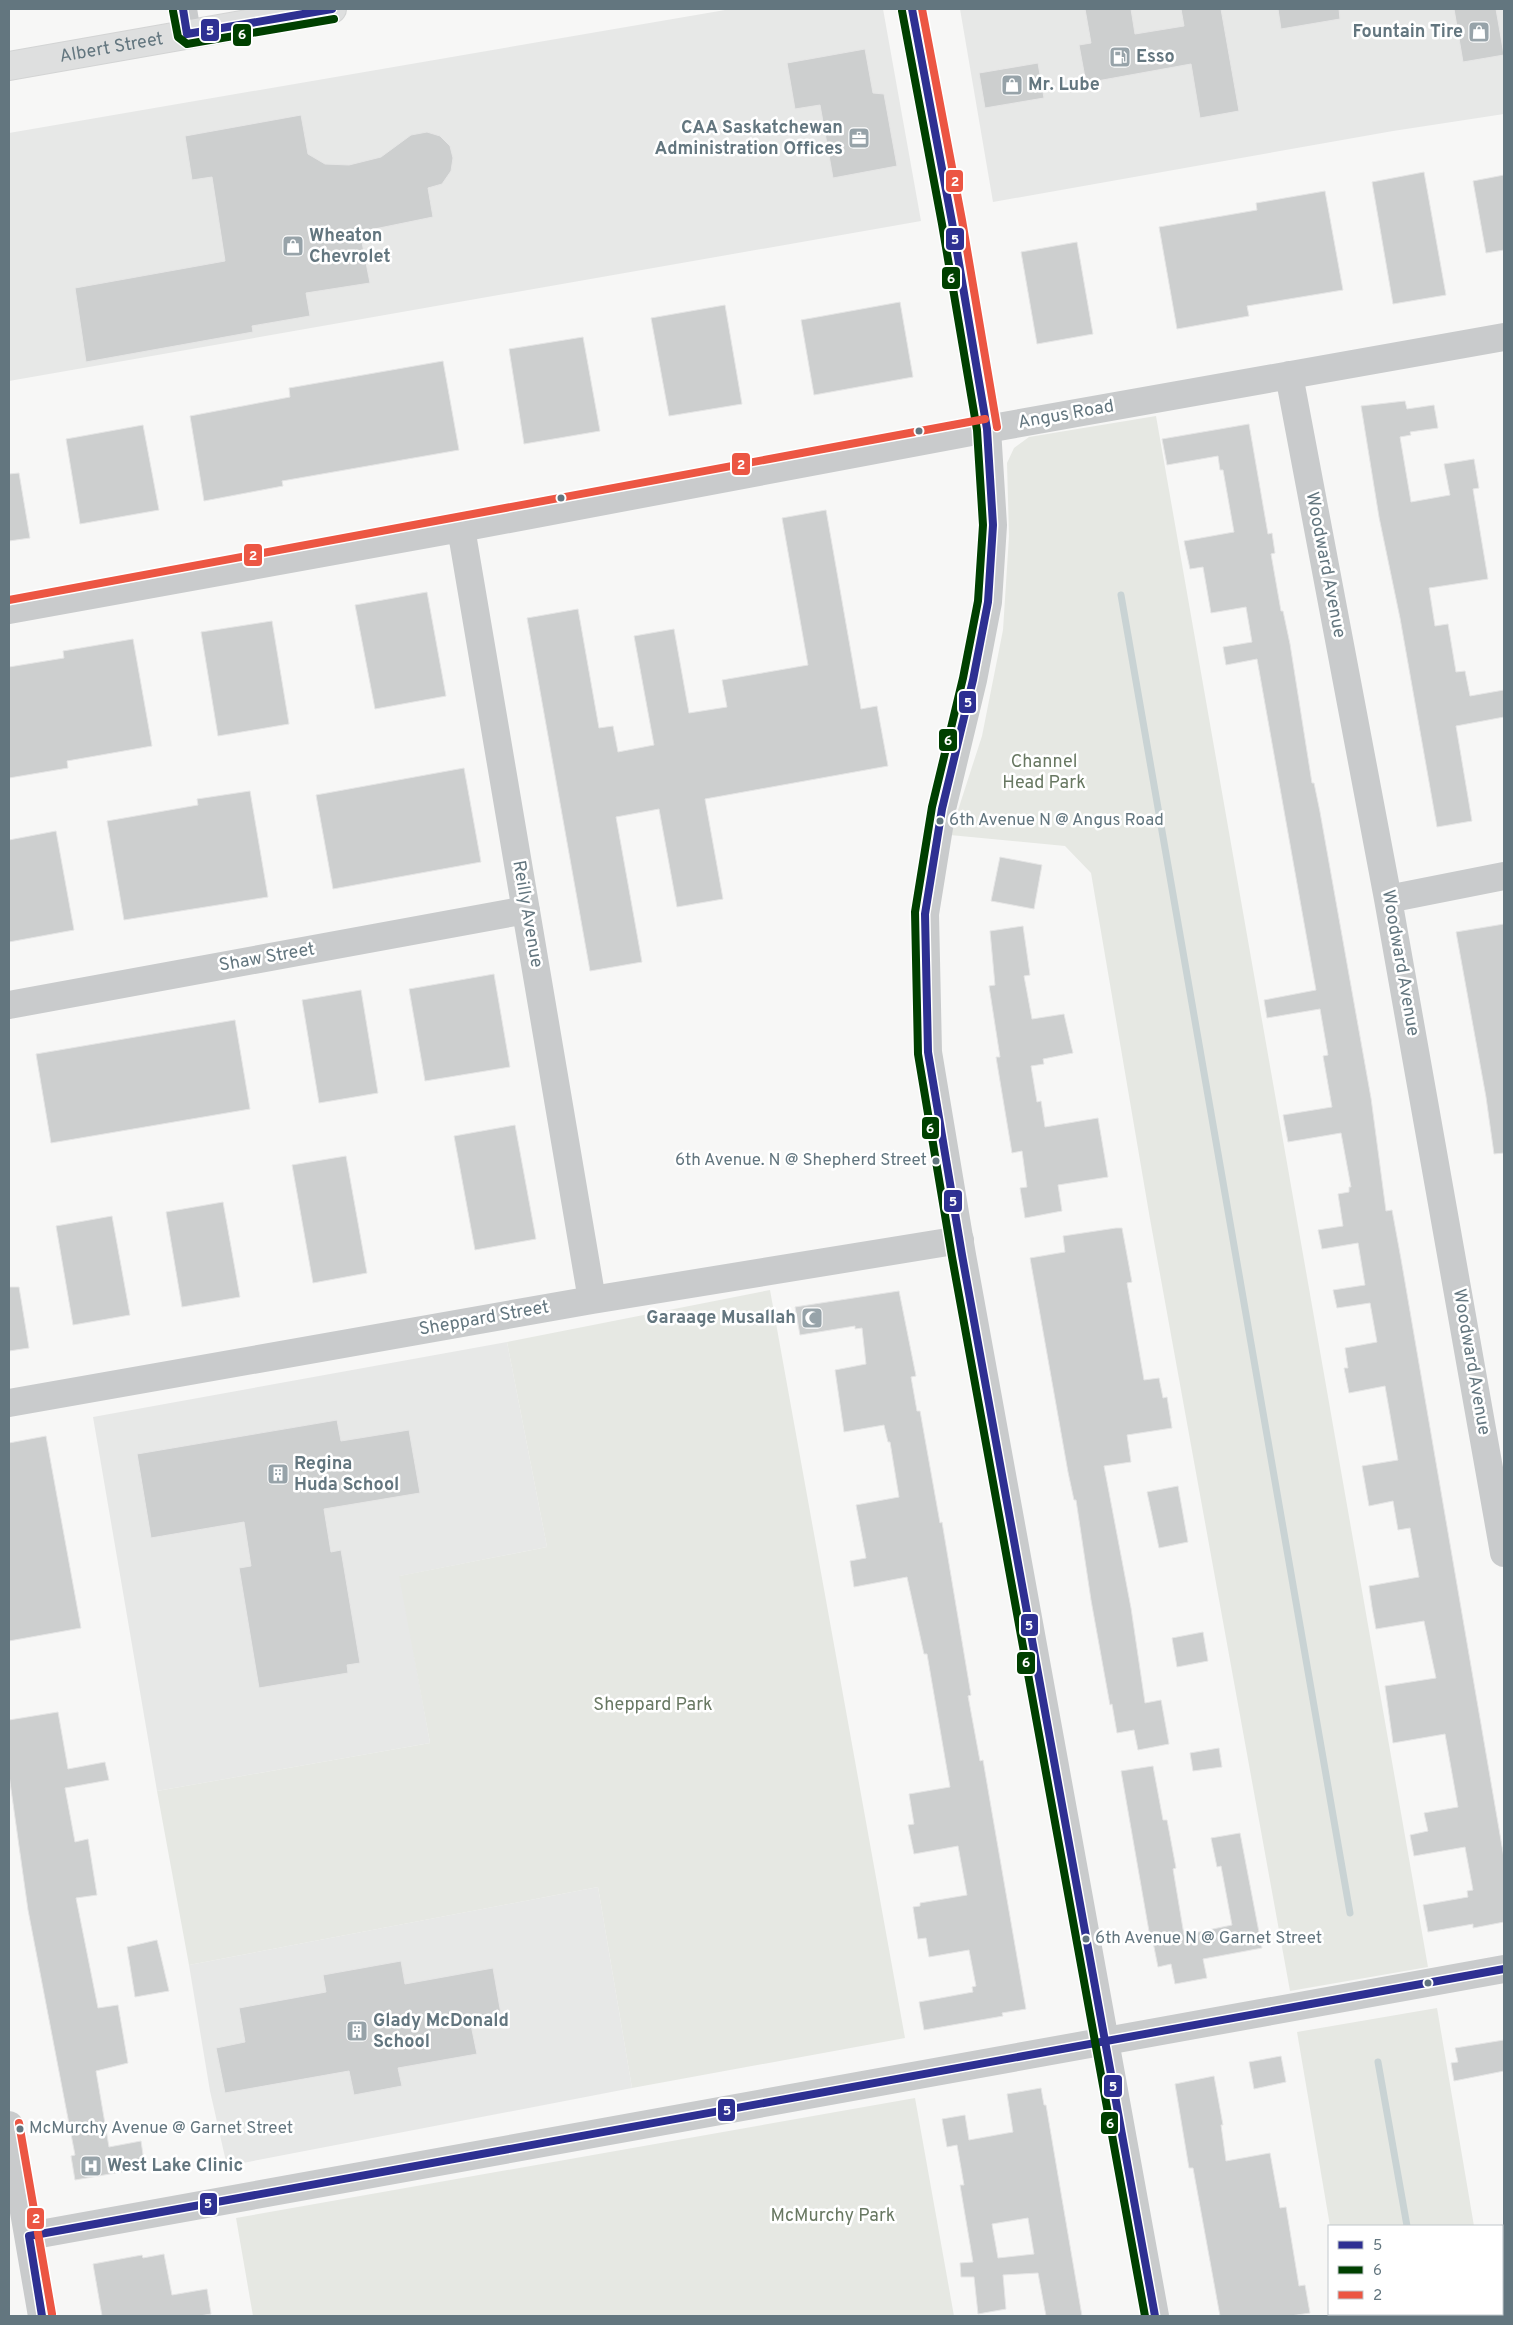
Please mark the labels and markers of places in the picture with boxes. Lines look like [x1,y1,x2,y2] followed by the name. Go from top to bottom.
[1467,20,1491,44] shop icon: Fountain Tire
[1352,21,1463,44] place label: Fountain Tire
[1108,45,1132,69] fuel station icon: Esso
[1136,46,1175,69] place label: Esso
[1000,73,1024,97] shop icon: Mr. Lube
[1028,74,1100,97] place label: Mr. Lube
[655,117,843,161] place label: CAA Saskatchewan Administration Offices
[847,126,871,150] office icon: CAA Saskatchewan Administration Offices
[309,225,390,269] place label: Wheaton Chevrolet
[281,234,305,258] shop icon: Wheaton Chevrolet
[914,426,924,436] unlabelled marker
[556,493,566,503] unlabelled marker
[949,810,1164,832] place label: 6th Avenue N @ Angus Road
[935,816,945,826] marker: 6th Avenue N @ Angus Road
[675,1150,927,1172] place label: 6th Avenue. N @ Shepherd Street
[931,1156,941,1166] marker: 6th Avenue. N @ Shepherd Street
[800,1306,824,1330] mosque icon: Garaage Musallah
[646,1307,796,1330] place label: Garaage Musallah
[294,1453,399,1497] place label: Regina Huda School
[266,1462,290,1486] building icon: Regina Huda School
[1095,1928,1322,1950] place label: 6th Avenue N @ Garnet Street
[1081,1934,1091,1944] marker: 6th Avenue N @ Garnet Street
[1423,1978,1433,1988] unlabelled marker
[373,2010,509,2054] place label: Glady McDonald School
[345,2019,369,2043] building icon: Glady McDonald School
[29,2118,293,2140] place label: McMurchy Avenue @ Garnet Street
[15,2124,25,2134] marker: McMurchy Avenue @ Garnet Street
[79,2154,103,2178] hospital icon: West Lake Clinic
[107,2155,243,2178] place label: West Lake Clinic

